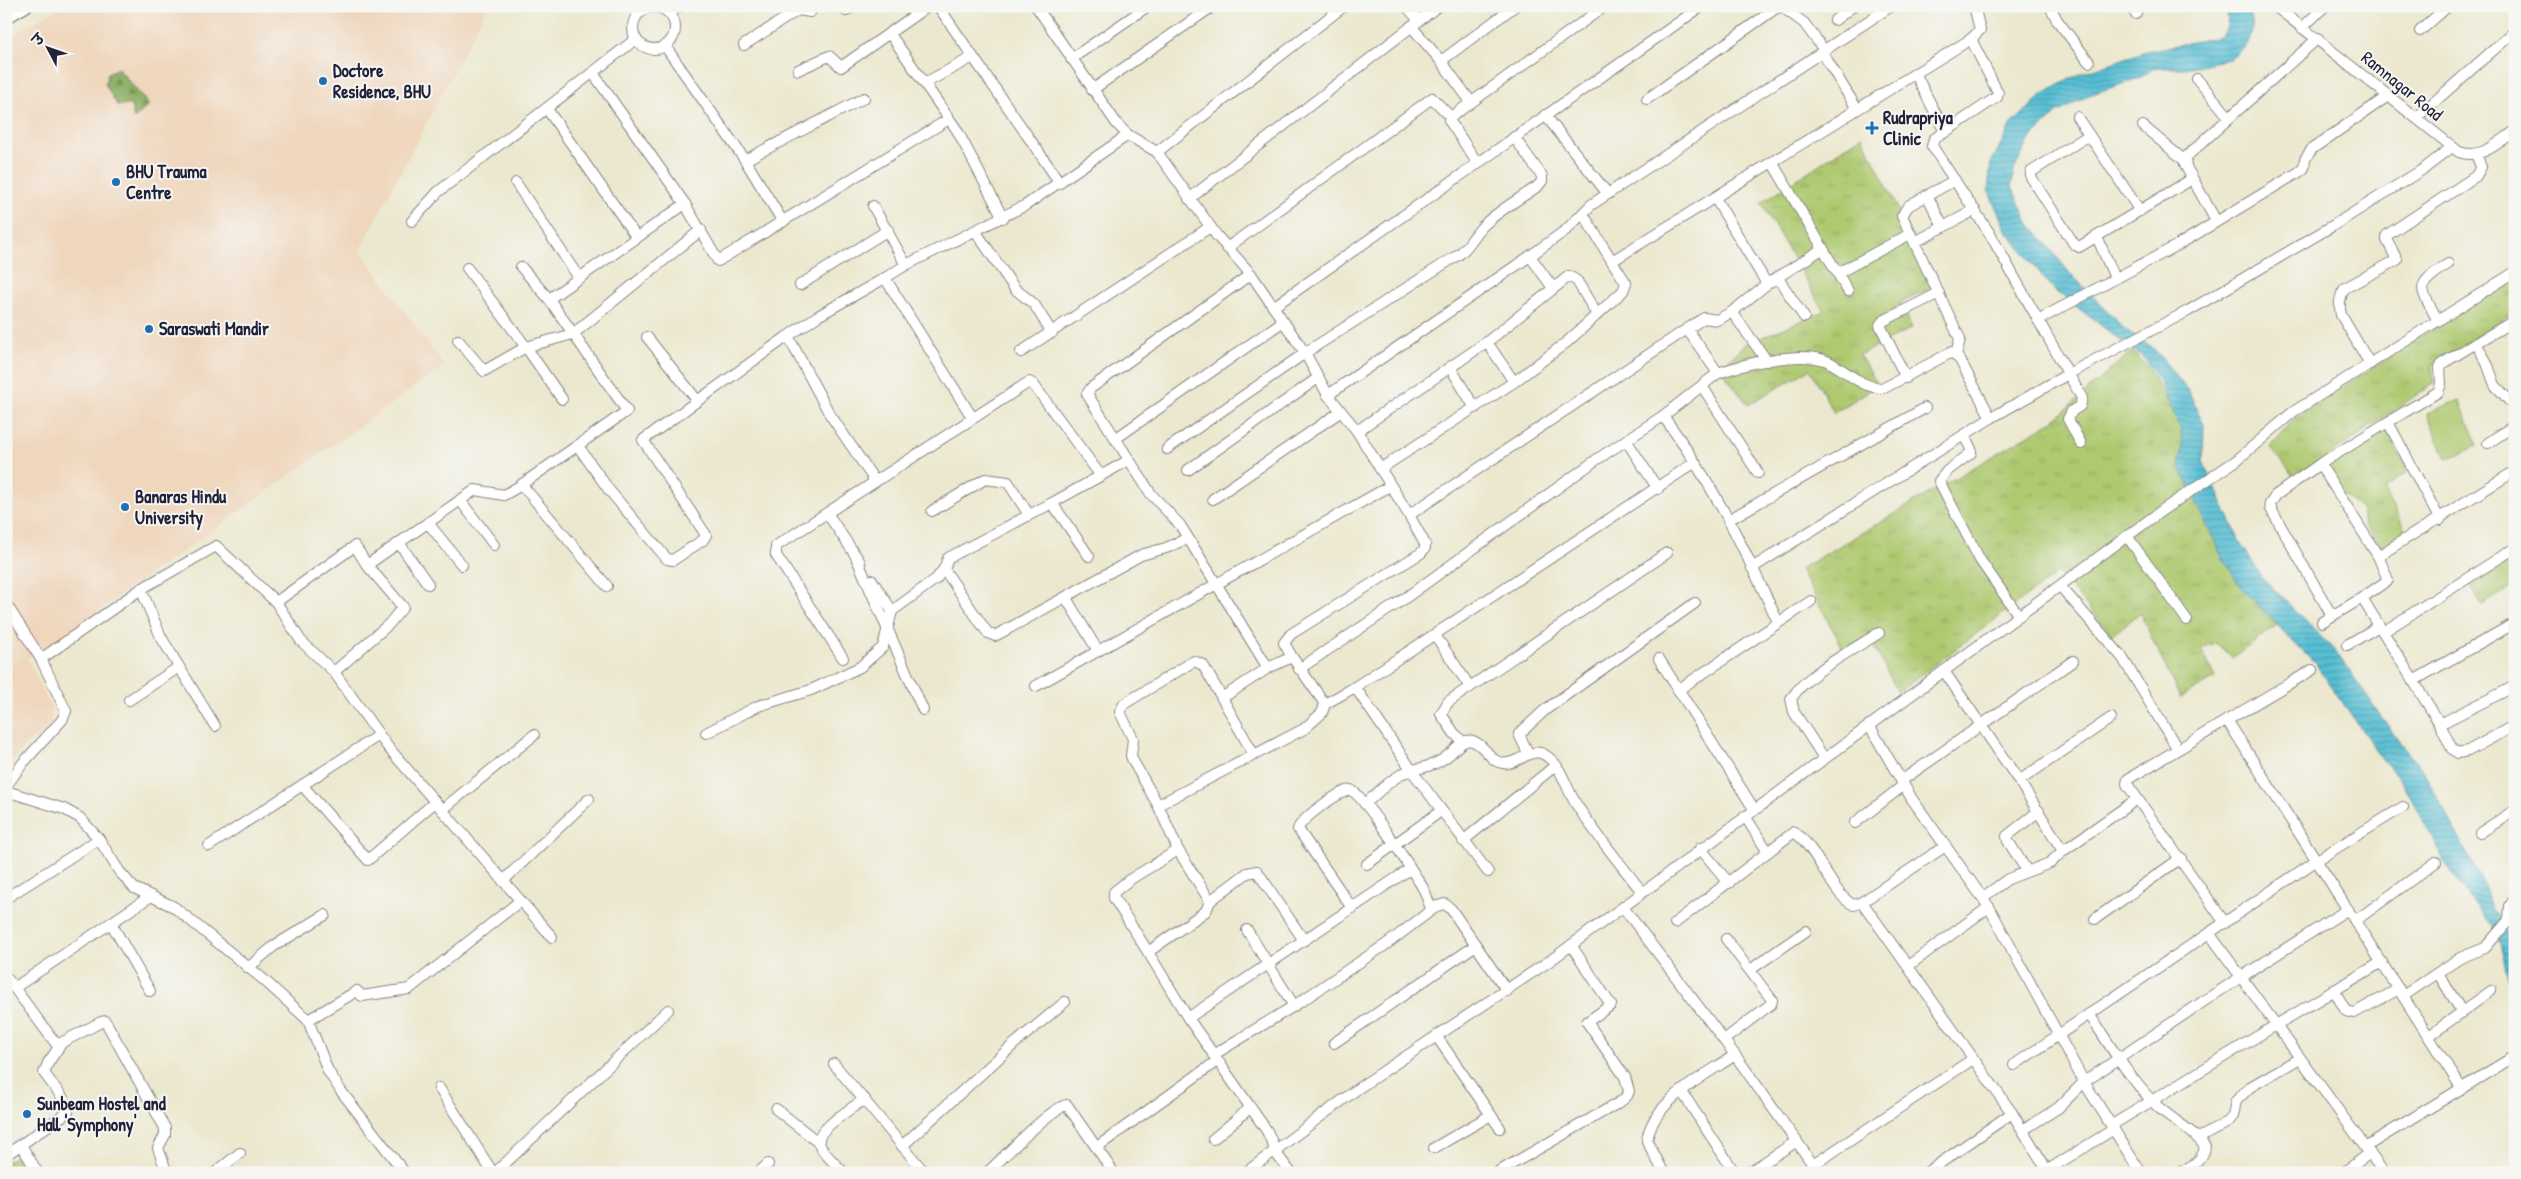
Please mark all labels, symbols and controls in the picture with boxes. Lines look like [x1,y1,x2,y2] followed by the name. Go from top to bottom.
[22,22,72,72] north arrow
[26,28,49,50] text: उ
[2356,45,2448,126] street label: Ramnagar Road
[333,58,431,104] place label: Doctore Residence, BHU
[317,75,329,87] marker: Doctore Residence, BHU
[1883,105,1954,151] place label: Rudrapriya Clinic
[1865,121,1879,135] marker: Rudrapriya Clinic
[126,159,207,205] place label: BHU Trauma Centre
[110,176,122,188] marker: BHU Trauma Centre
[159,316,269,341] place label: Saraswati Mandir
[143,323,155,335] marker: Saraswati Mandir
[135,484,227,531] place label: Banaras Hindu University
[119,501,131,513] marker: Banaras Hindu University
[37,1091,166,1138] place label: Sunbeam Hostel and Hall 'Symphony'
[21,1108,33,1120] marker: Sunbeam Hostel and Hall 'Symphony'

